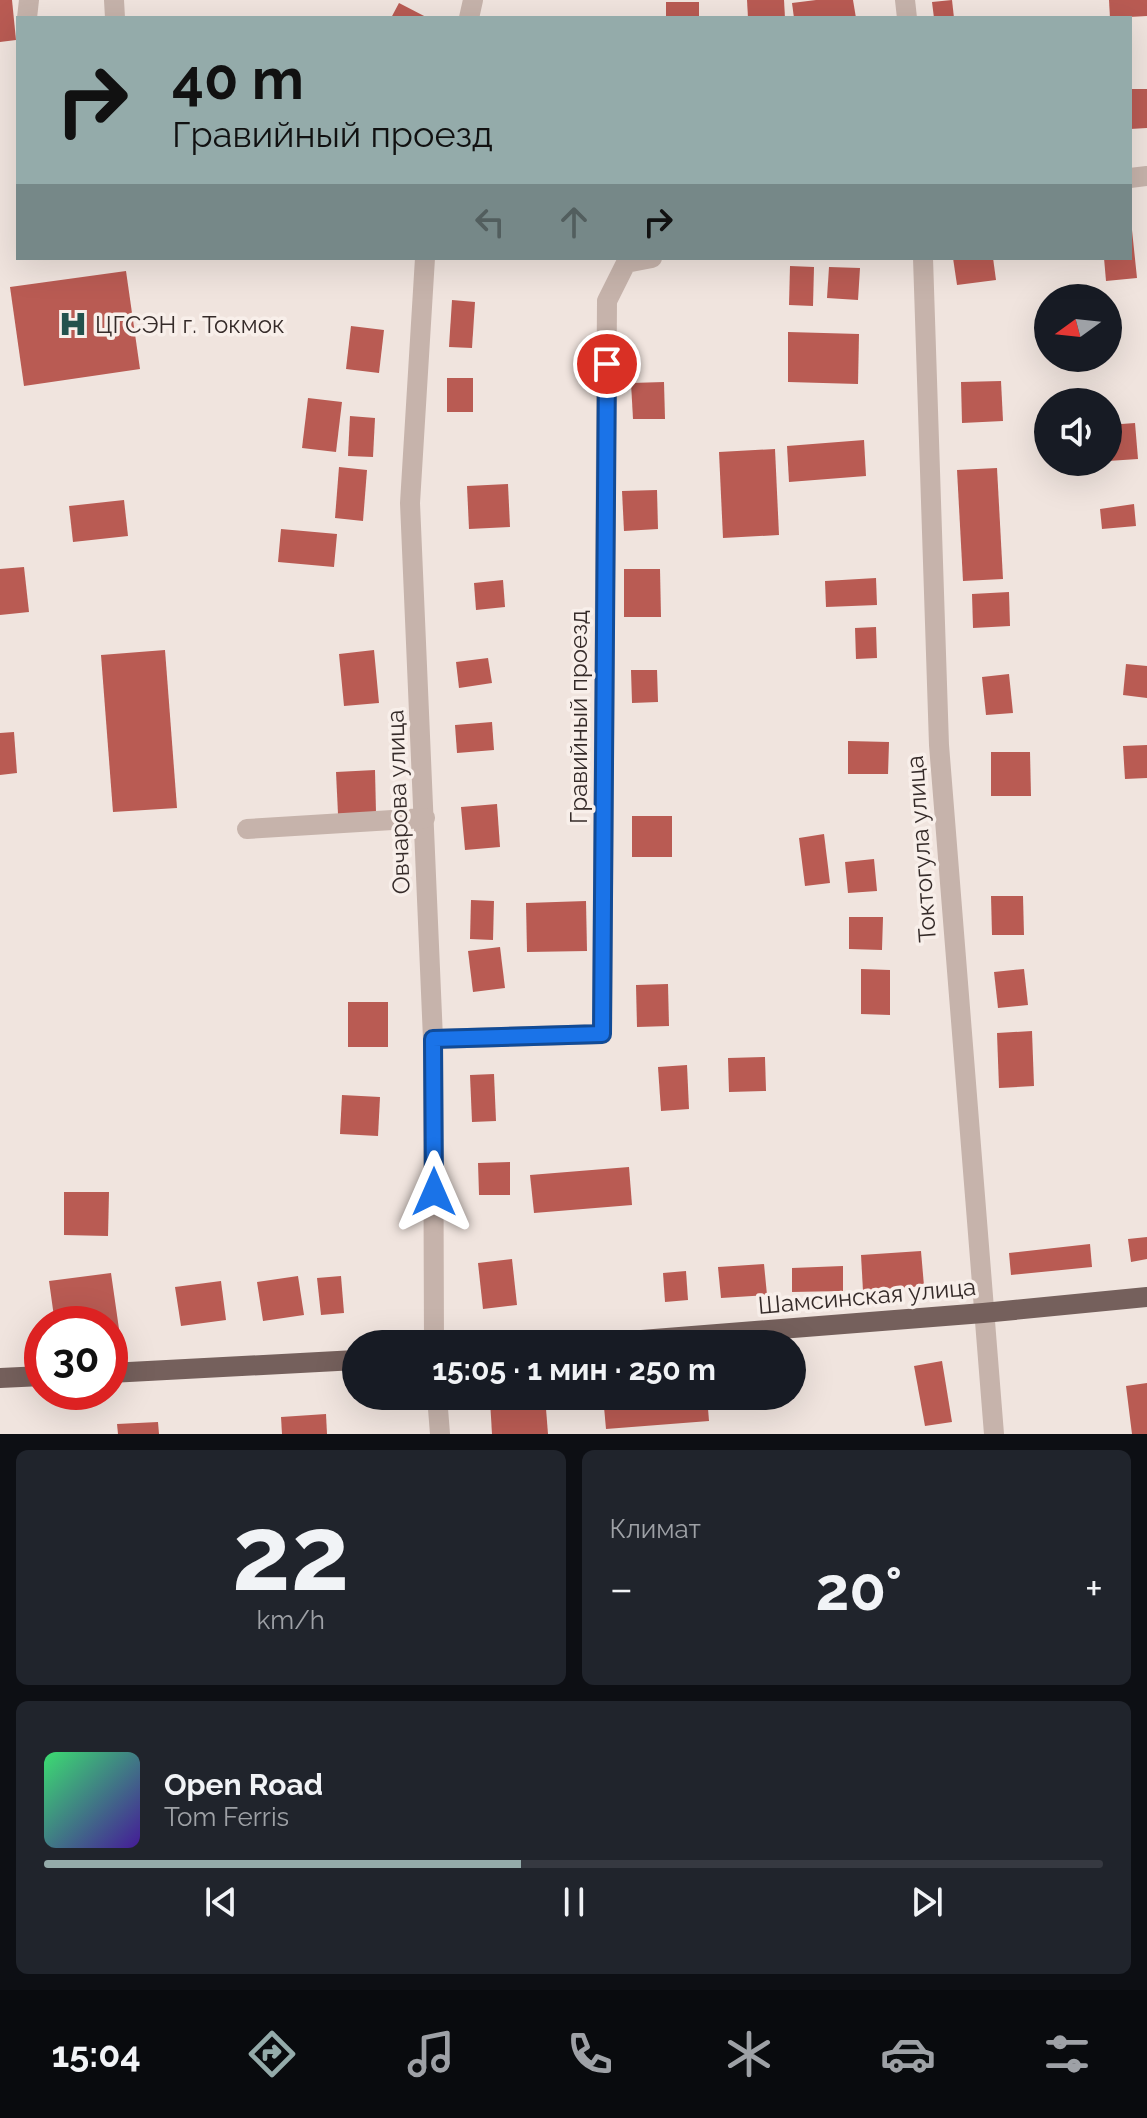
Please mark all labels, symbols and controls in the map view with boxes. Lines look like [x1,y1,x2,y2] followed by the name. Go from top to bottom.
[172,46,304,112] text: 40 m
[40,48,144,152] icon: right
[172,113,493,155] text: Гравийный проезд
[468,200,512,244] icon: left
[552,200,596,244] icon: ahead
[636,200,680,244] icon: right
[1034,284,1122,372] north arrow
[1034,284,1122,476] map controls
[58,309,88,339] hospital icon: ЦГСЭН г. Токмок
[95,310,284,339] place label: ЦГСЭН г. Токмок
[573,330,641,398] pin
[585,342,629,386] icon: arrive
[1034,388,1122,476] button: sound
[564,610,593,824] street label: Гравийный проезд
[380,709,416,895] street label: Овчарова улица
[900,755,942,943] street label: Токтогула улица
[392,1150,476,1234] position arrow
[757,1272,977,1320] street label: Шамсинская улица
[24,1306,128,1410] speed limit sign: 30
[432,1352,716,1387] text: 15:05 · 1 мин · 250 m
[232,1492,349,1614] text: 22
[610,1514,701,1544] text: Климат
[816,1554,902,1624] text: 20°
[610,1563,633,1614] text: −
[1085,1563,1103,1614] text: +
[256,1605,325,1635] text: km/h
[164,1767,323,1802] text: Open Road
[164,1802,289,1832] text: Tom Ferris
[199,1880,243,1924] icon: previous
[552,1880,596,1924] icon: pause
[905,1880,949,1924] icon: next
[244,2026,300,2082] icon: directions
[403,2026,459,2082] icon: music
[562,2026,618,2082] icon: phone
[721,2026,777,2082] icon: climate
[880,2026,936,2082] icon: car
[1039,2026,1095,2082] icon: filters
[52,2033,141,2075] text: 15:04

